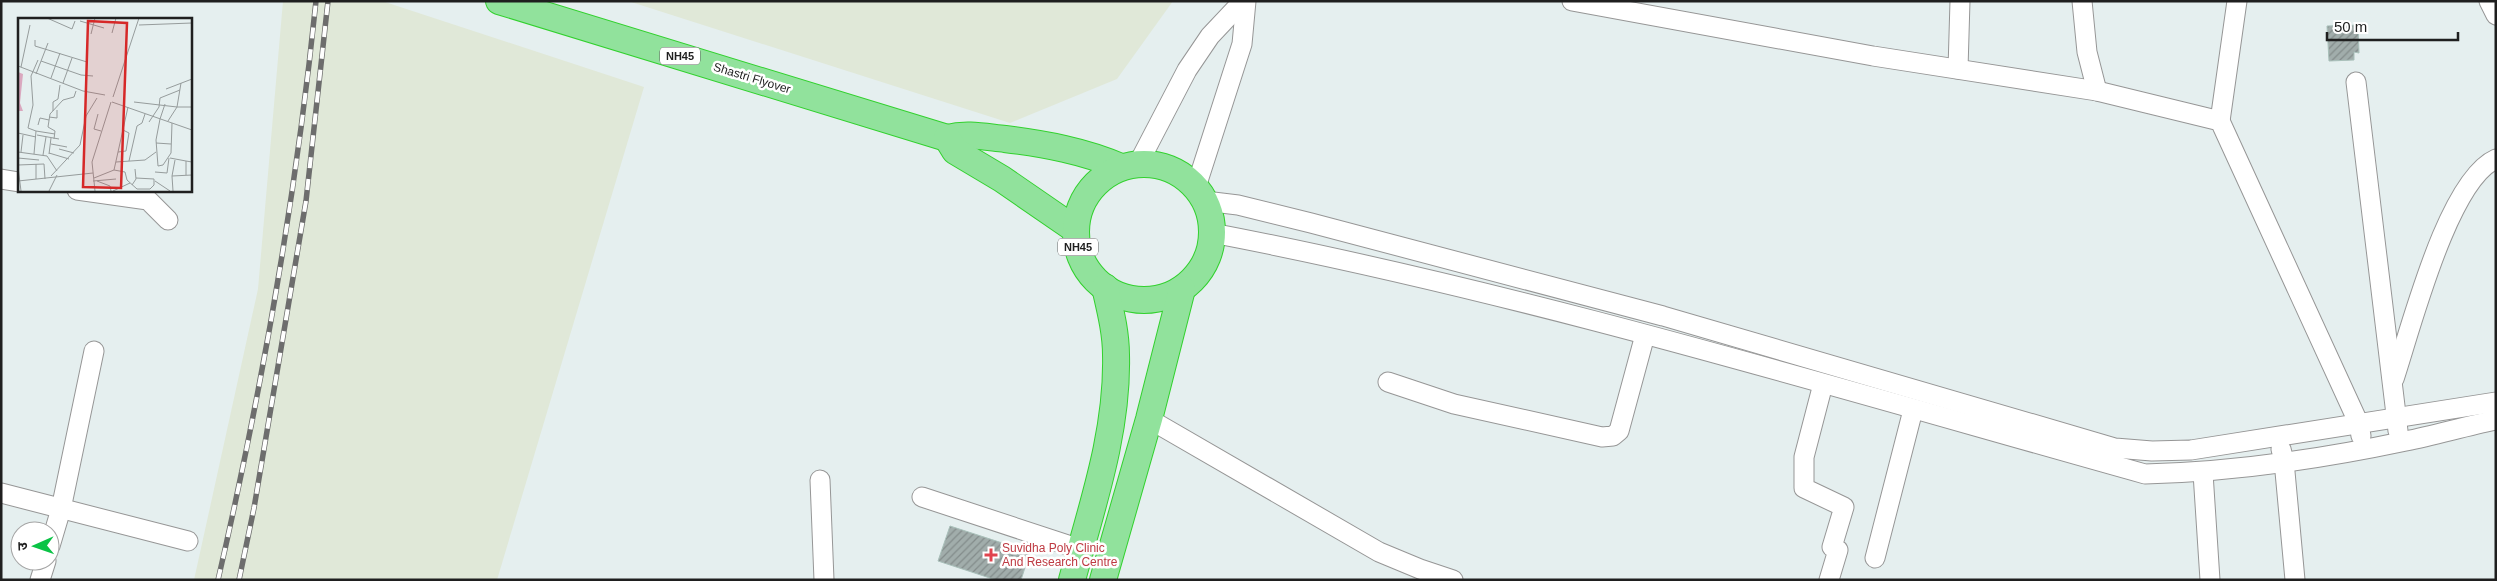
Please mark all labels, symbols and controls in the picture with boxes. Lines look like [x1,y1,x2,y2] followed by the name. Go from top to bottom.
[2327,10,2458,42] scale bar
[18,18,191,191] inset map
[2334,18,2367,35] text: 50 m
[660,48,700,64] road number: NH45
[712,60,792,96] street label: Shastri Flyover
[1058,238,1098,256] road number: NH45
[10,521,60,571] north arrow
[14,541,30,551] text: उ
[1002,541,1118,569] place label: Suvidha Poly Clinic And Research Centre
[984,548,998,562] marker: Suvidha Poly Clinic And Research Centre

